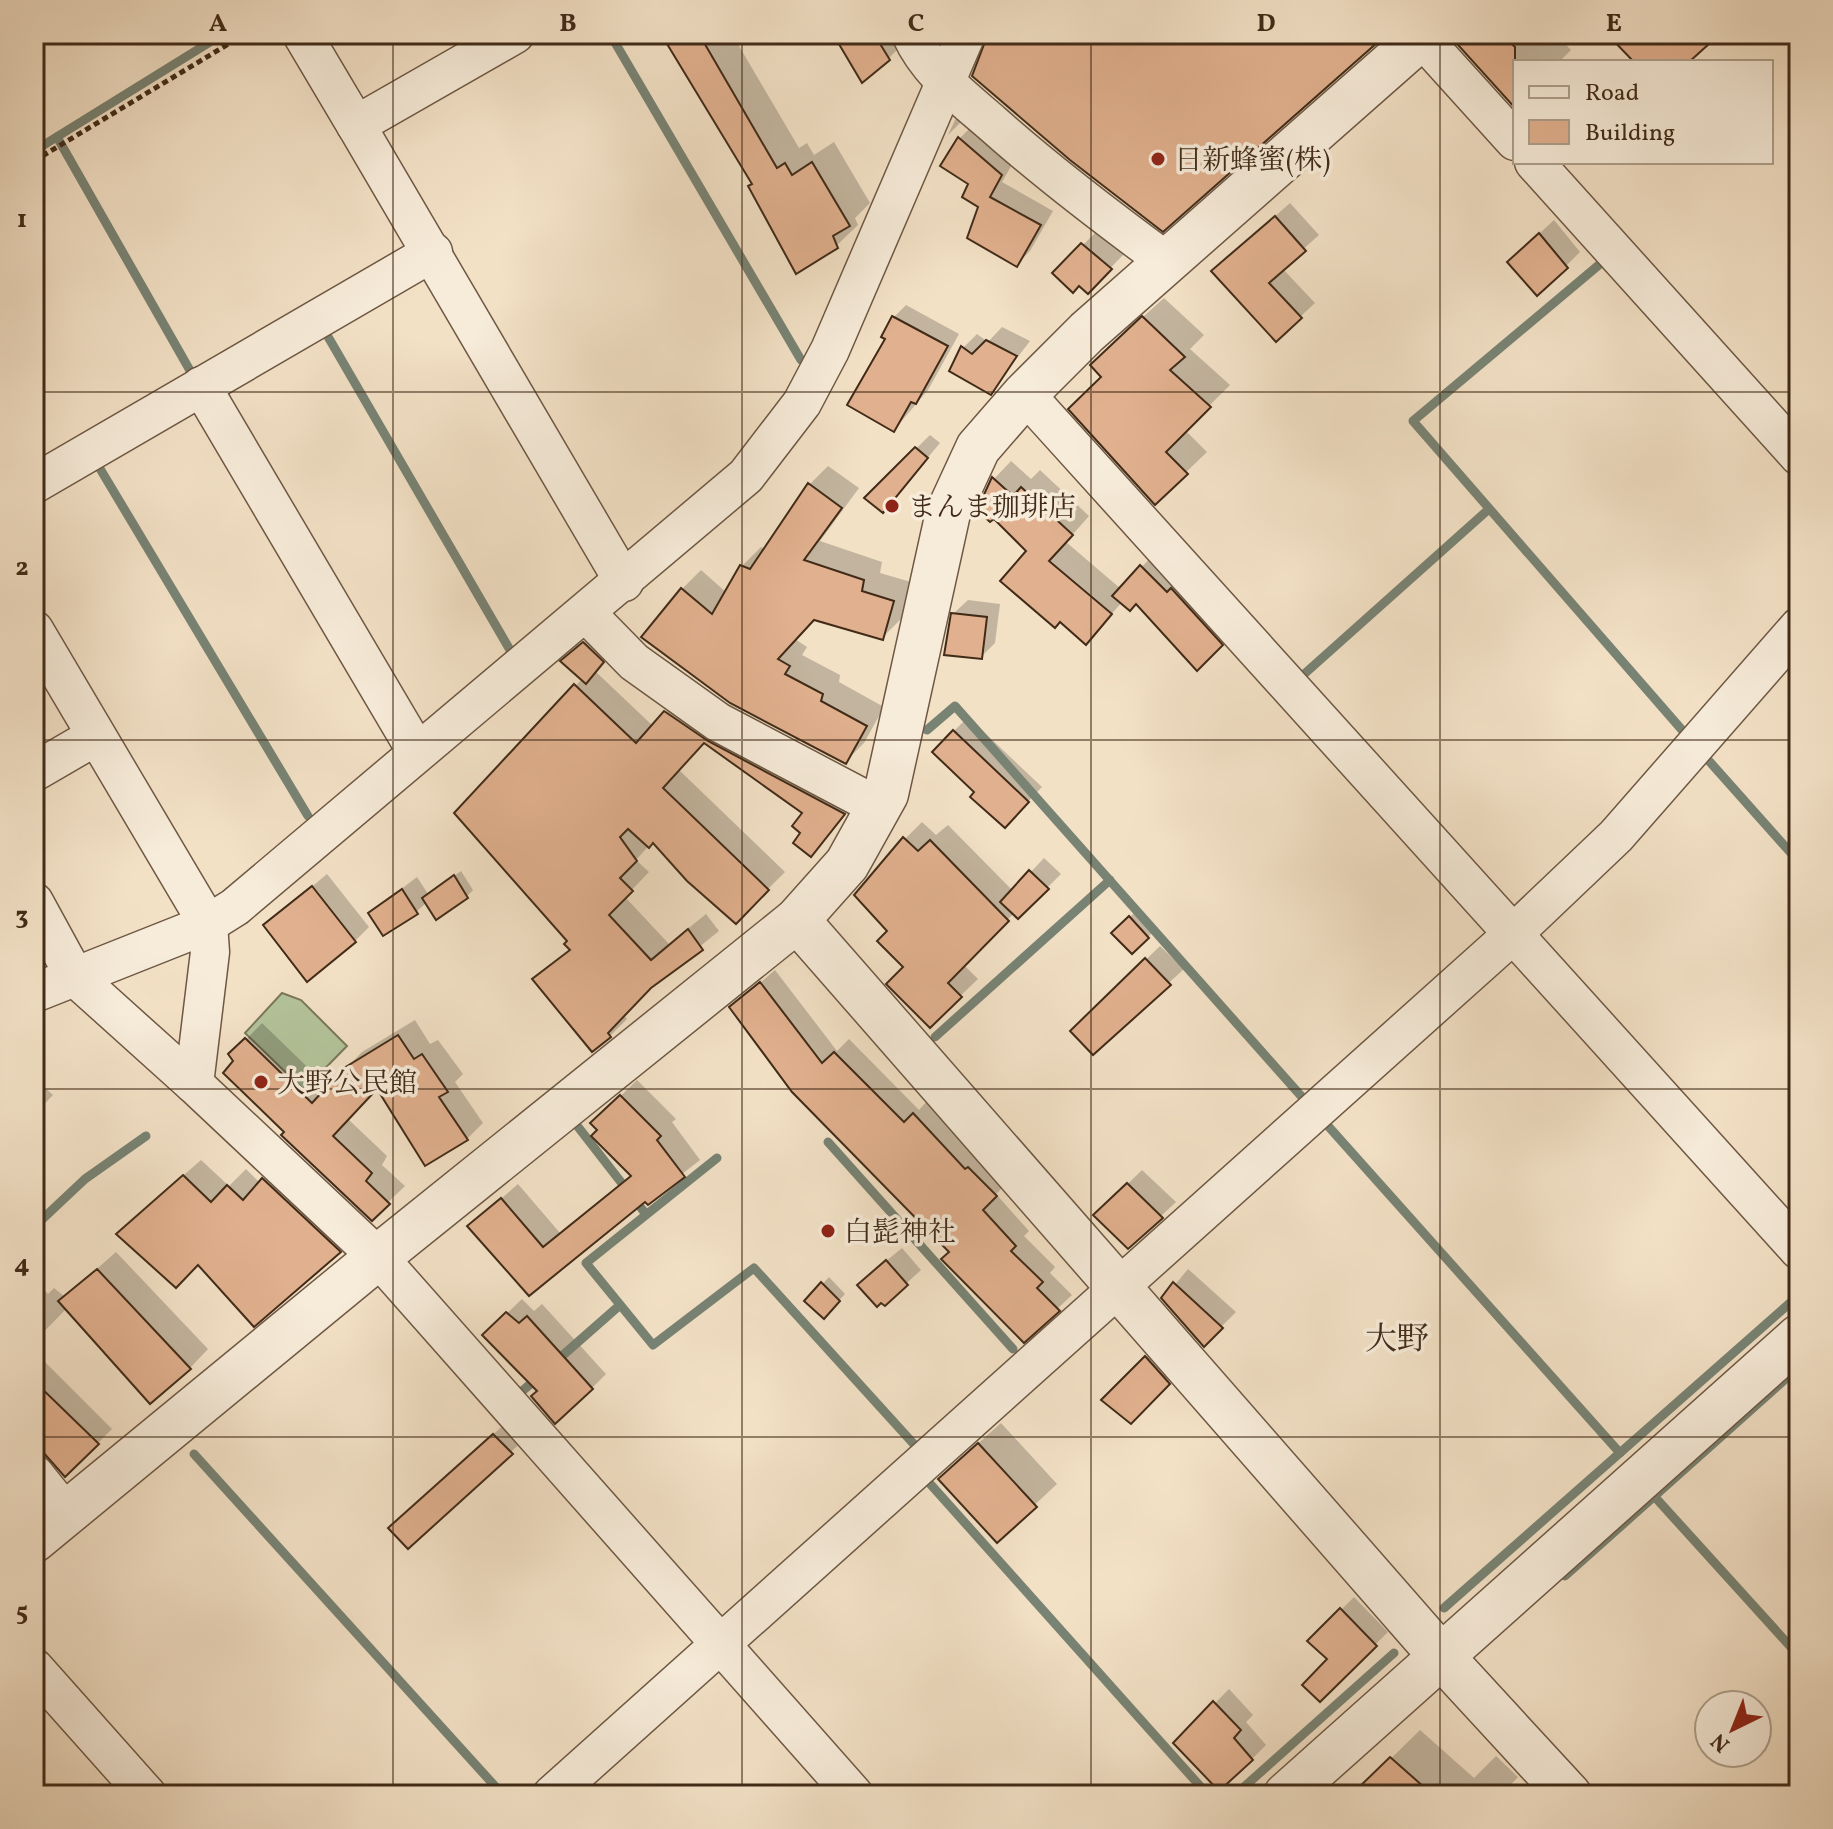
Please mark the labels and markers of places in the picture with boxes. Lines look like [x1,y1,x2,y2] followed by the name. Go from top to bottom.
[1174,142,1330,181] place label: 日新蜂蜜(株)
[1149,150,1167,168] marker: 日新蜂蜜(株)
[908,489,1076,528] place label: まんま珈琲店
[883,497,901,515] marker: まんま珈琲店
[277,1065,417,1104] place label: 大野公民館
[252,1073,270,1091] marker: 大野公民館
[844,1214,956,1253] place label: 白髭神社
[819,1222,837,1240] marker: 白髭神社

